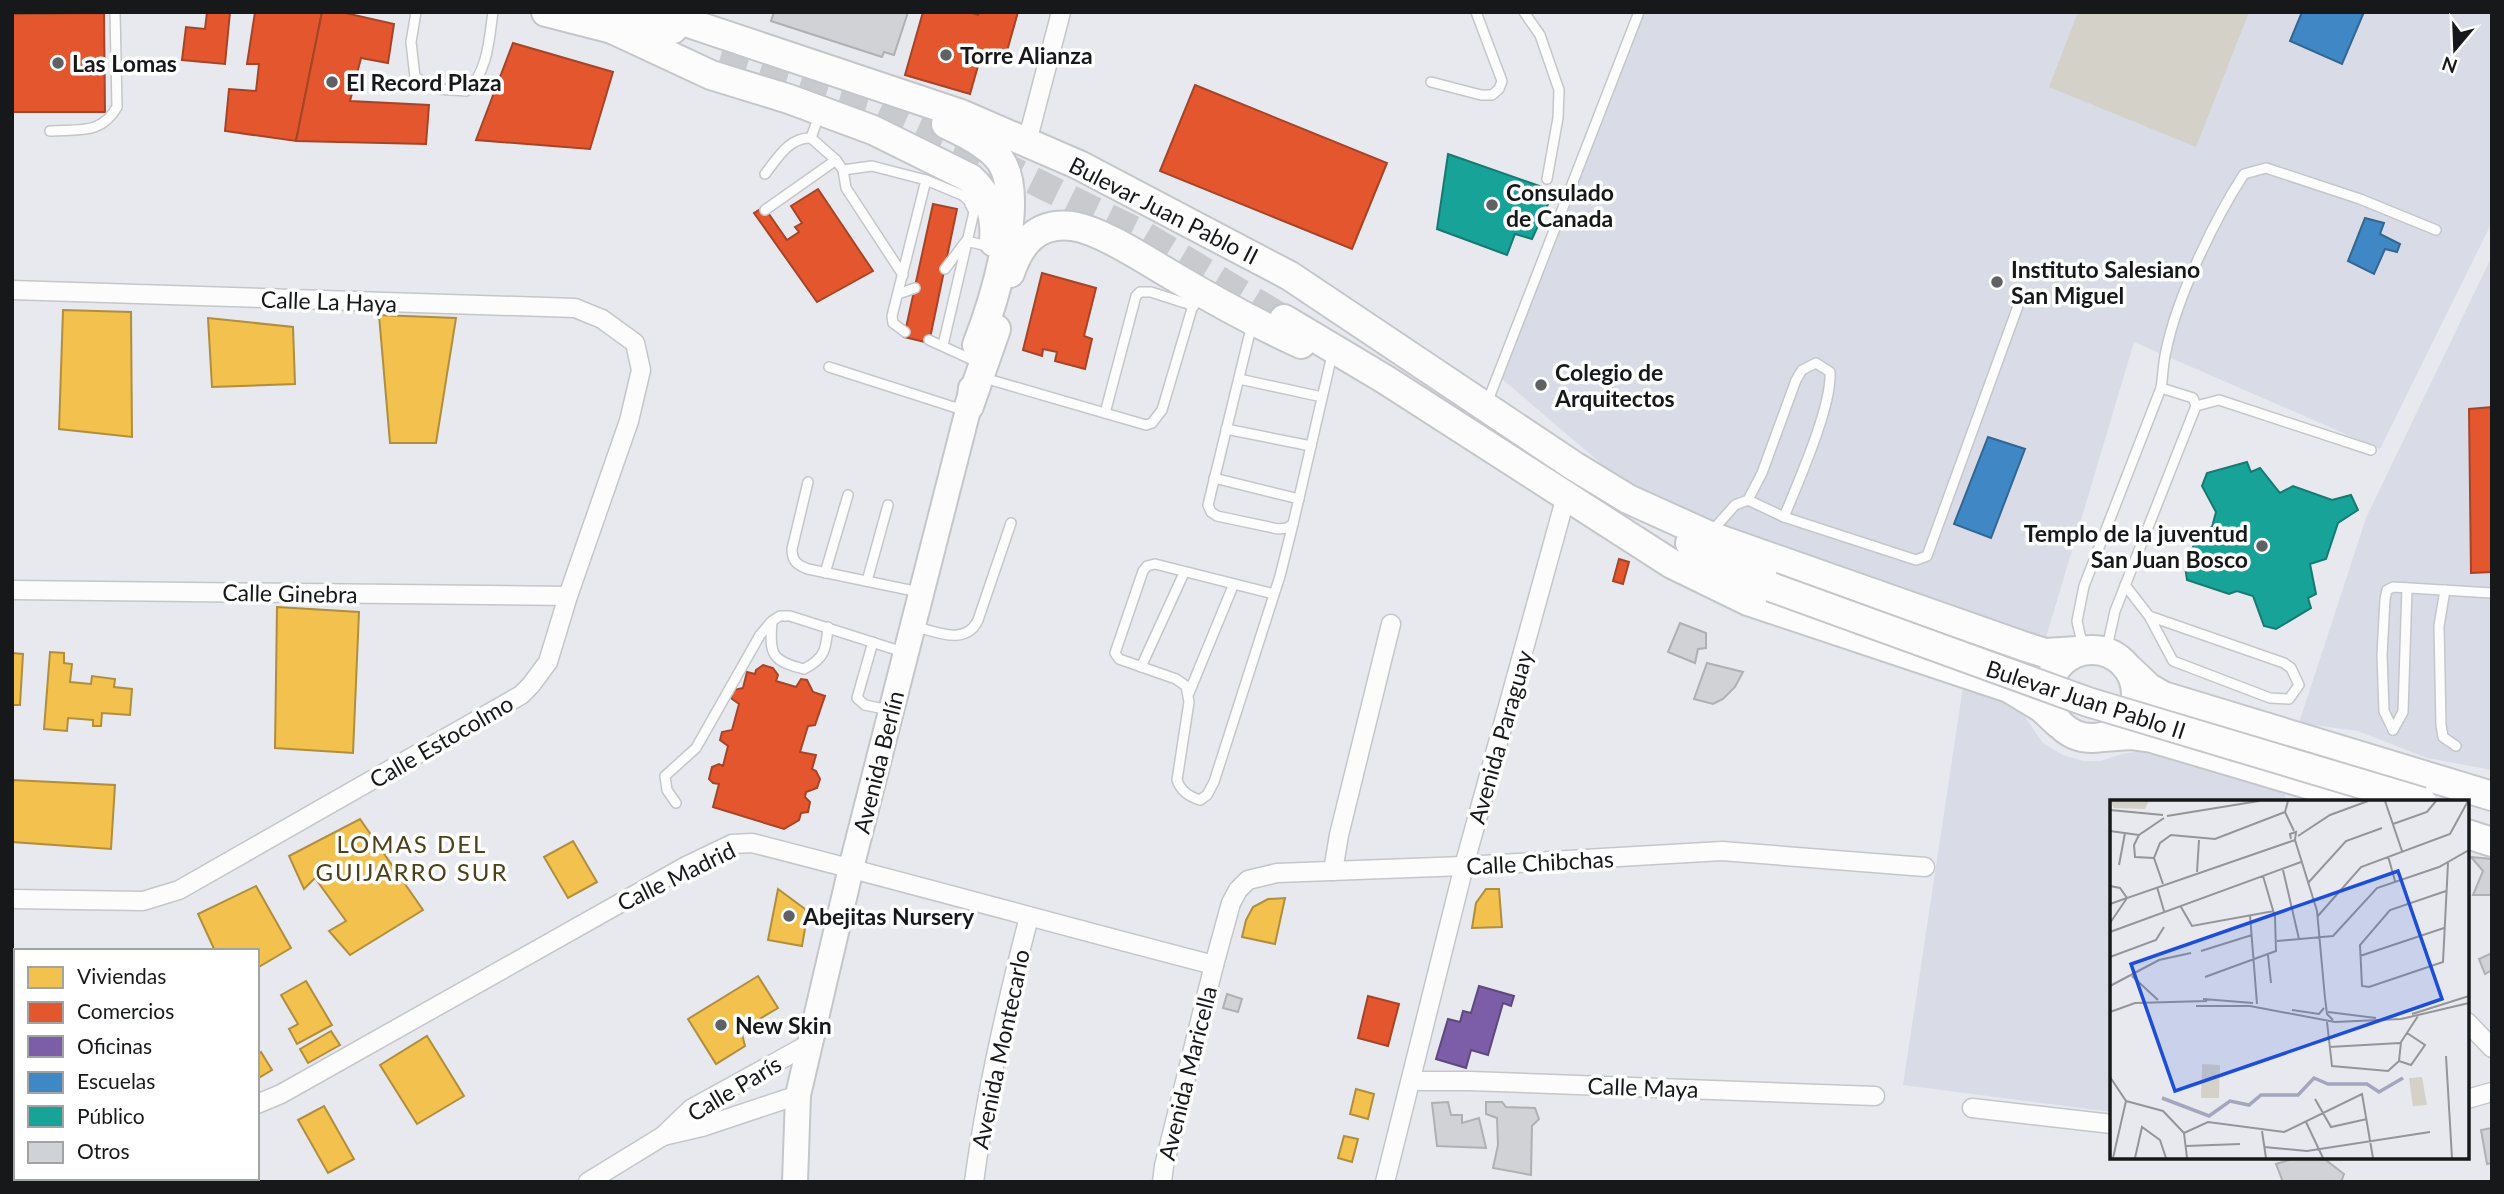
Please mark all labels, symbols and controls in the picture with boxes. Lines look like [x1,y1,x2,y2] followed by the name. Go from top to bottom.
[2420,14,2490,84] north arrow
[960,41,1093,69] place label: Torre Alianza
[938,47,954,63] marker: Torre Alianza
[72,49,177,77] place label: Las Lomas
[2439,52,2460,79] text: N
[50,55,66,71] marker: Las Lomas
[346,68,502,96] place label: El Record Plaza
[324,74,340,90] marker: El Record Plaza
[1065,150,1263,270] street label: Bulevar Juan Pablo II
[1506,178,1614,232] place label: Consulado de Canada
[1484,197,1500,213] marker: Consulado de Canada
[2011,255,2200,309] place label: Instituto Salesiano San Miguel
[1989,274,2005,290] marker: Instituto Salesiano San Miguel
[260,285,398,317] street label: Calle La Haya
[1554,358,1675,412] place label: Colegio de Arquitectos
[1533,377,1549,393] marker: Colegio de Arquitectos
[2024,519,2248,573] place label: Templo de la juventud San Juan Bosco
[2254,538,2270,554] marker: Templo de la juventud San Juan Bosco
[222,578,358,608] street label: Calle Ginebra
[1462,647,1538,827] street label: Avenida Paraguay
[1983,654,2189,744] street label: Bulevar Juan Pablo II
[847,688,909,836] street label: Avenida Berlín
[364,689,518,793] street label: Calle Estocolmo
[2110,800,2469,1159] inset map
[315,829,509,886] district label: LOMAS DEL GUIJARRO SUR
[612,835,740,917] street label: Calle Madrid
[1466,844,1614,880] street label: Calle Chibchas
[802,902,975,930] place label: Abejitas Nursery
[781,908,797,924] marker: Abejitas Nursery
[965,947,1035,1151] street label: Avenida Montecarlo
[14,949,259,1180] legend
[77,963,166,988] text: Viviendas
[1152,983,1222,1163] street label: Avenida Maricella
[77,998,174,1023] text: Comercios
[735,1011,832,1039] place label: New Skin
[713,1017,729,1033] marker: New Skin
[77,1033,152,1058] text: Oficinas
[682,1049,786,1127] street label: Calle París
[77,1068,155,1093] text: Escuelas
[1587,1071,1699,1103] street label: Calle Maya
[77,1103,145,1128] text: Público
[77,1138,130,1163] text: Otros

